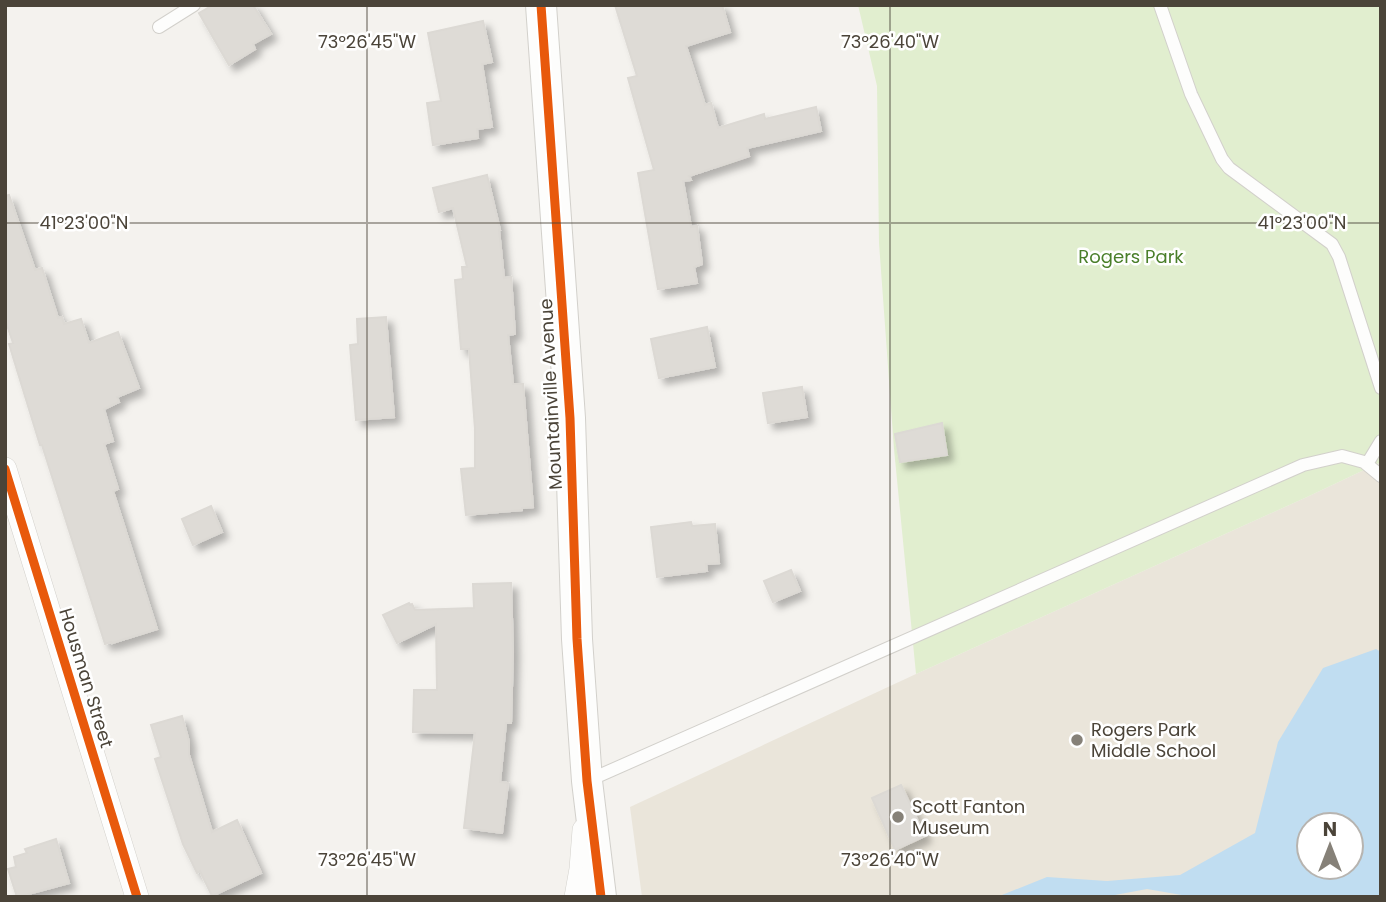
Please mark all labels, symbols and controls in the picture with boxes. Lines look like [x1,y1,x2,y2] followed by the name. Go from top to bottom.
[318,29,416,54] text: 73°26'45"W
[841,29,939,54] text: 73°26'40"W
[40,210,128,235] text: 41°23'00"N
[1258,210,1346,235] text: 41°23'00"N
[1078,244,1184,269] park label: Rogers Park
[533,298,568,490] street label: Mountainville Avenue
[53,605,120,751] street label: Housman Street
[1091,717,1216,763] place label: Rogers Park Middle School
[1069,732,1085,748] marker: Rogers Park Middle School
[912,794,1025,840] place label: Scott Fanton Museum
[890,809,906,825] marker: Scott Fanton Museum
[1295,811,1365,881] north arrow
[1323,816,1337,843] text: N
[318,847,416,872] text: 73°26'45"W
[841,847,939,872] text: 73°26'40"W

